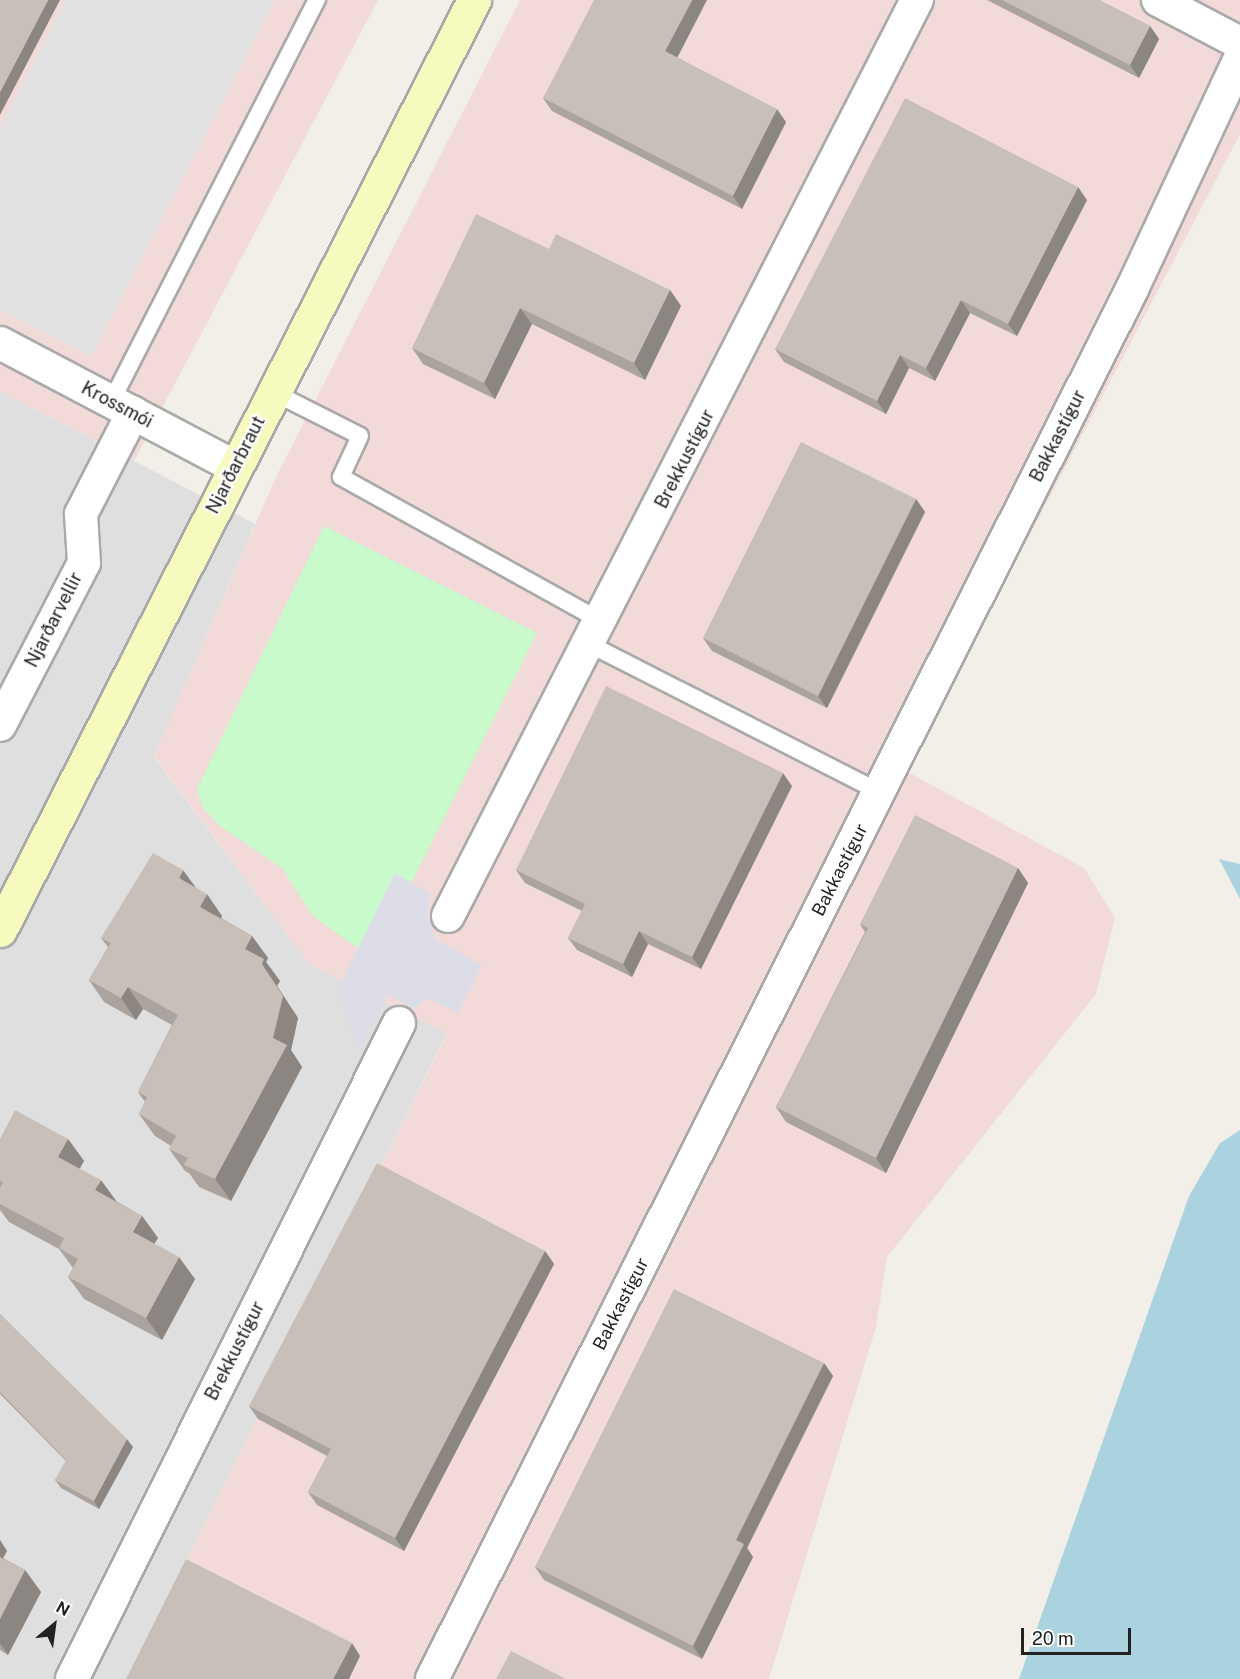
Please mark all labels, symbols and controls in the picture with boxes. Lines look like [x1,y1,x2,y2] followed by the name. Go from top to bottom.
[78,377,156,433] street label: Krossmói
[1026,386,1090,486] street label: Bakkastígur
[651,406,719,512] street label: Brekkustígur
[202,412,270,518] street label: Njarðarbraut
[21,569,87,671] street label: Njarðarvellir
[808,820,872,920] street label: Bakkastígur
[589,1254,653,1354] street label: Bakkastígur
[201,1298,269,1404] street label: Brekkustígur
[24,1595,84,1655] north arrow
[53,1597,73,1620] text: N
[1024,1616,1134,1654] scale bar
[1032,1628,1074,1649] text: 20 m

